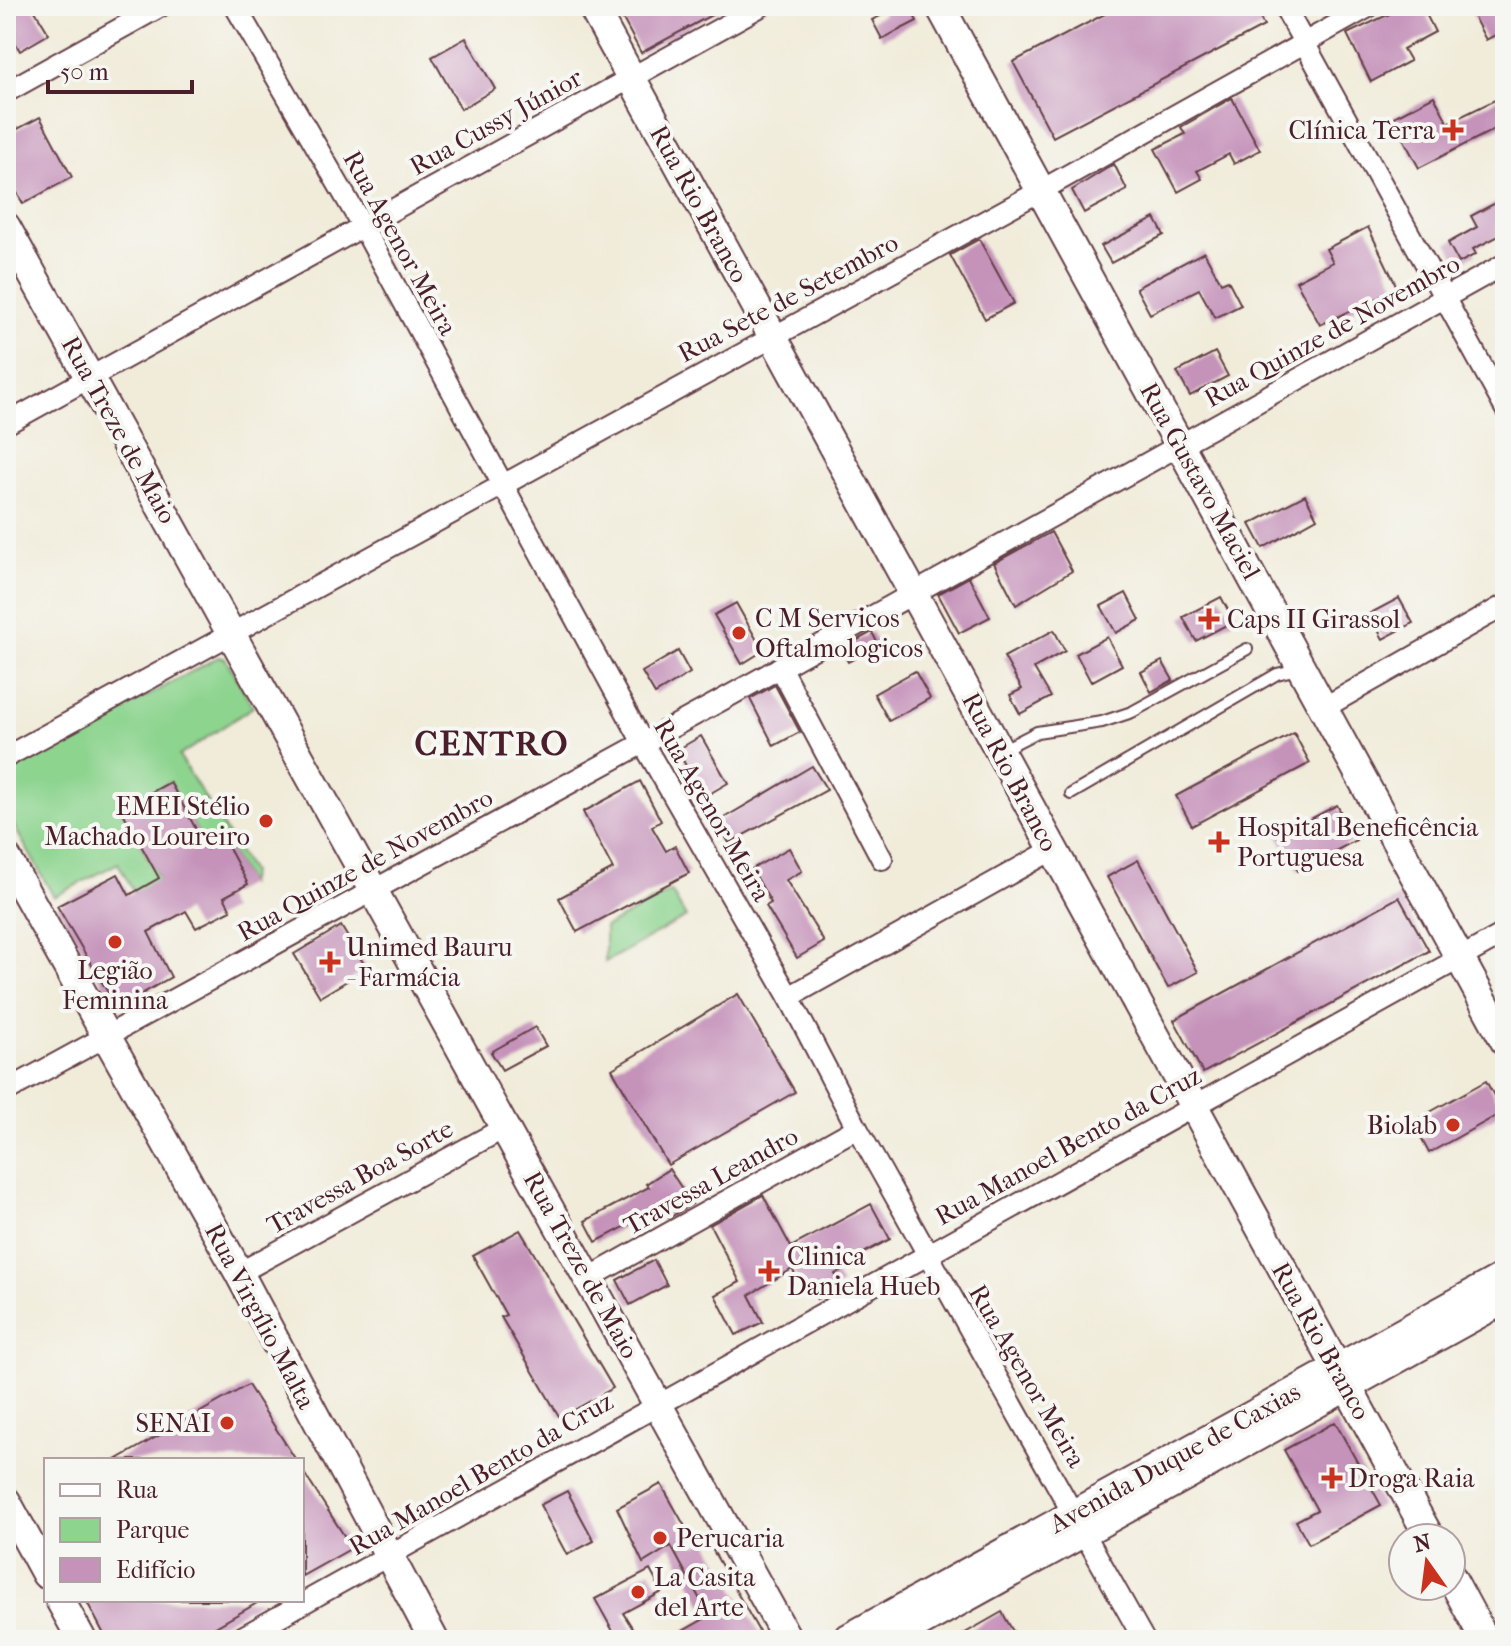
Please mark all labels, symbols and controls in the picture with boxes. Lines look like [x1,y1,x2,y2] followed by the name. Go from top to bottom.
[48,44,192,94] scale bar
[60,58,109,86] text: 50 m
[404,62,588,182] street label: Rua Cussy Júnior
[1289,115,1436,146] place label: Clínica Terra
[1442,119,1464,141] marker: Clínica Terra
[643,120,755,288] street label: Rua Rio Branco
[336,145,464,341] street label: Rua Agenor Meira
[673,227,903,369] street label: Rua Sete de Setembro
[1199,248,1465,414] street label: Rua Quinze de Novembro
[55,331,183,529] street label: Rua Treze de Maio
[1133,377,1267,585] street label: Rua Gustavo Maciel
[755,603,923,664] place label: C M Servicos Oftalmologicos
[1227,604,1400,635] place label: Caps II Girassol
[1198,608,1220,630] marker: Caps II Girassol
[730,624,748,642] marker: C M Servicos Oftalmologicos
[955,687,1065,857] street label: Rua Rio Branco
[647,713,777,908] street label: Rua Agenor Meira
[415,724,569,764] district label: CENTRO
[232,782,498,948] street label: Rua Quinze de Novembro
[44,791,250,852] place label: EMEI Stélio Machado Loureiro
[257,812,275,830] marker: EMEI Stélio Machado Loureiro
[1237,812,1479,873] place label: Hospital Beneficência Portuguesa
[1208,831,1230,853] marker: Hospital Beneficência Portuguesa
[346,932,513,993] place label: Unimed Bauru - Farmácia
[106,933,124,951] marker: Legião Feminina
[321,953,339,971] marker: Unimed Bauru - Farmácia
[62,955,169,1016] place label: Legião Feminina
[930,1060,1206,1232] street label: Rua Manoel Bento da Cruz
[1367,1110,1437,1141] place label: Biolab
[262,1113,459,1241] street label: Travessa Boa Sorte
[1444,1116,1462,1134] marker: Biolab
[618,1120,804,1242] street label: Travessa Leandro
[517,1166,645,1364] street label: Rua Treze de Maio
[198,1218,322,1415] street label: Rua Virgílio Malta
[787,1241,940,1302] place label: Clinica Daniela Hueb
[1265,1257,1377,1425] street label: Rua Rio Branco
[758,1260,780,1282] marker: Clinica Daniela Hueb
[962,1279,1092,1474] street label: Rua Agenor Meira
[1043,1376,1306,1540] street label: Avenida Duque de Caxias
[344,1386,618,1562] street label: Rua Manoel Bento da Cruz
[135,1408,211,1439] place label: SENAI
[218,1414,236,1432] marker: SENAI
[44,1458,304,1602] legend
[1348,1463,1475,1494] place label: Droga Raia
[1323,1469,1341,1487] marker: Droga Raia
[116,1476,159,1504] text: Rua
[116,1516,189,1544] text: Parque
[1387,1522,1467,1602] north arrow
[676,1523,785,1554] place label: Perucaria
[651,1529,669,1547] marker: Perucaria
[1411,1529,1434,1558] text: N
[116,1556,195,1584] text: Edifício
[654,1562,756,1623] place label: La Casita del Arte
[629,1583,647,1601] marker: La Casita del Arte

